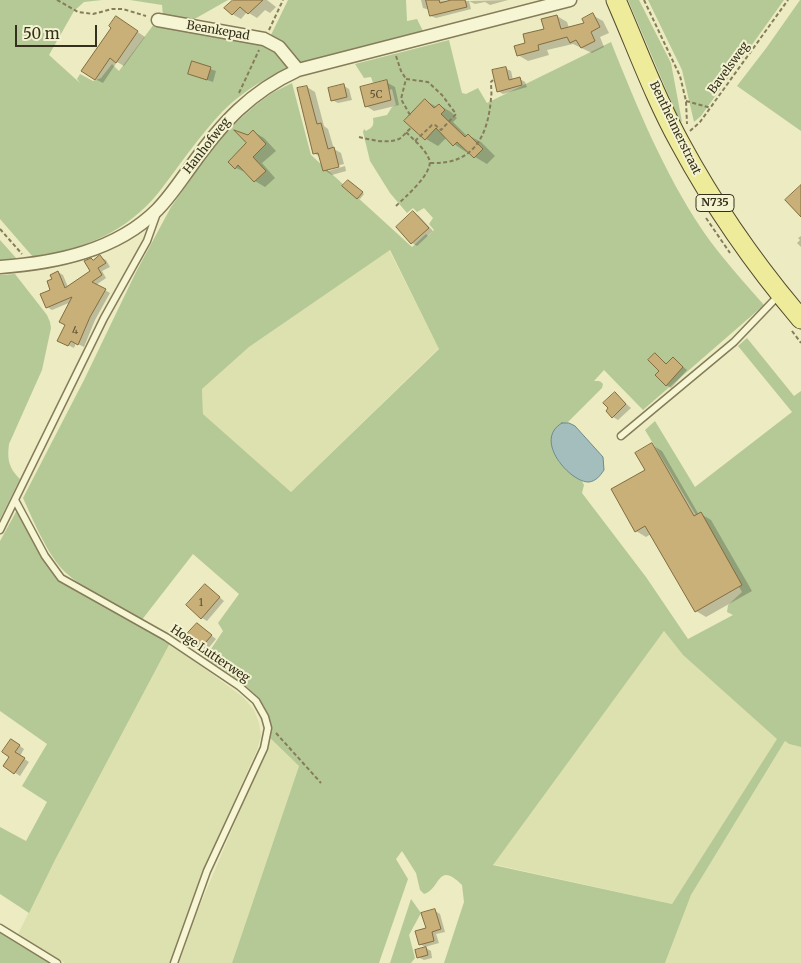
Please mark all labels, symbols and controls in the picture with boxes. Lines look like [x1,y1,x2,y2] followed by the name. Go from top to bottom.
[18,15,100,47] scale bar
[185,18,251,44] street label: Beankepad
[23,24,60,43] text: 50 m
[705,39,753,97] street label: Bavelsweg
[646,79,704,177] street label: Bentheimerstraat
[370,89,382,101] house number: 5C
[181,115,233,177] street label: Hanhofweg
[696,194,734,212] road number: N735
[72,325,78,337] house number: 4
[199,597,203,609] house number: 1
[168,622,252,686] street label: Hoge Lutterweg

